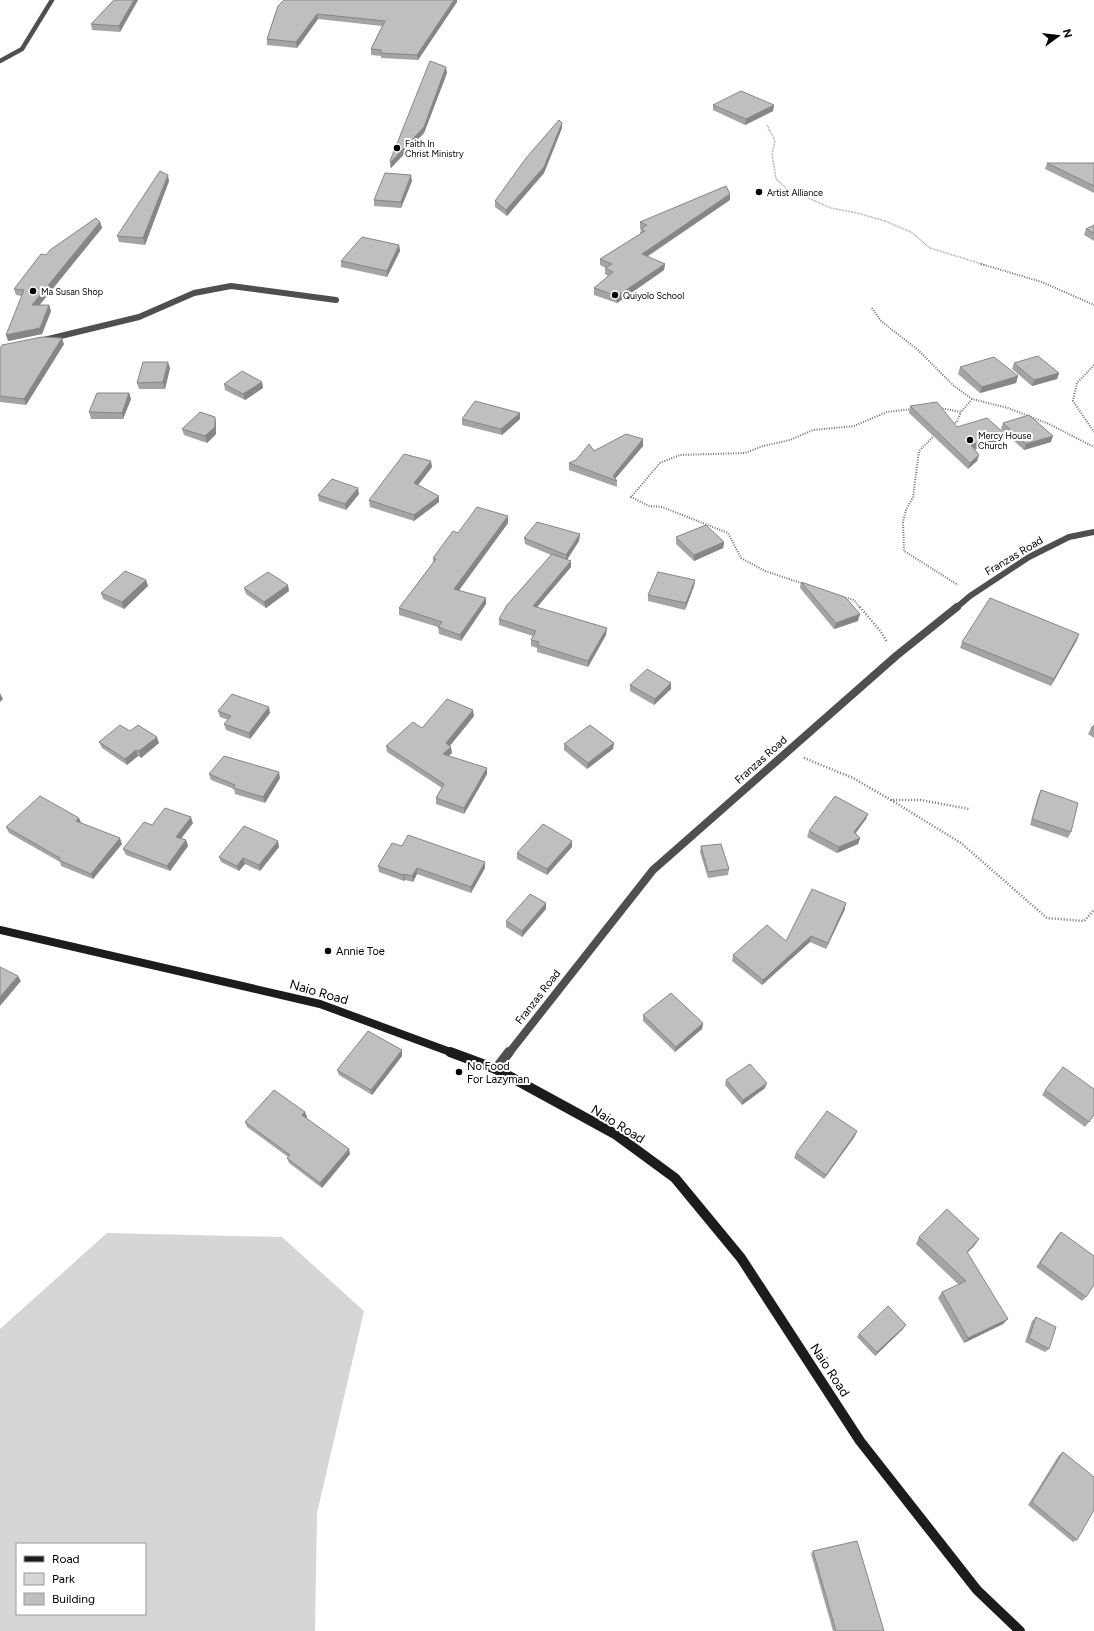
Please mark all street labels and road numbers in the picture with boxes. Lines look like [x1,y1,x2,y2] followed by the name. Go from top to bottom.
[983,534,1045,578] street label: Franzas Road
[732,733,790,787] street label: Franzas Road
[513,967,563,1027] street label: Franzas Road
[288,976,350,1008] street label: Naio Road
[588,1102,648,1146] street label: Naio Road
[807,1341,853,1399] street label: Naio Road

